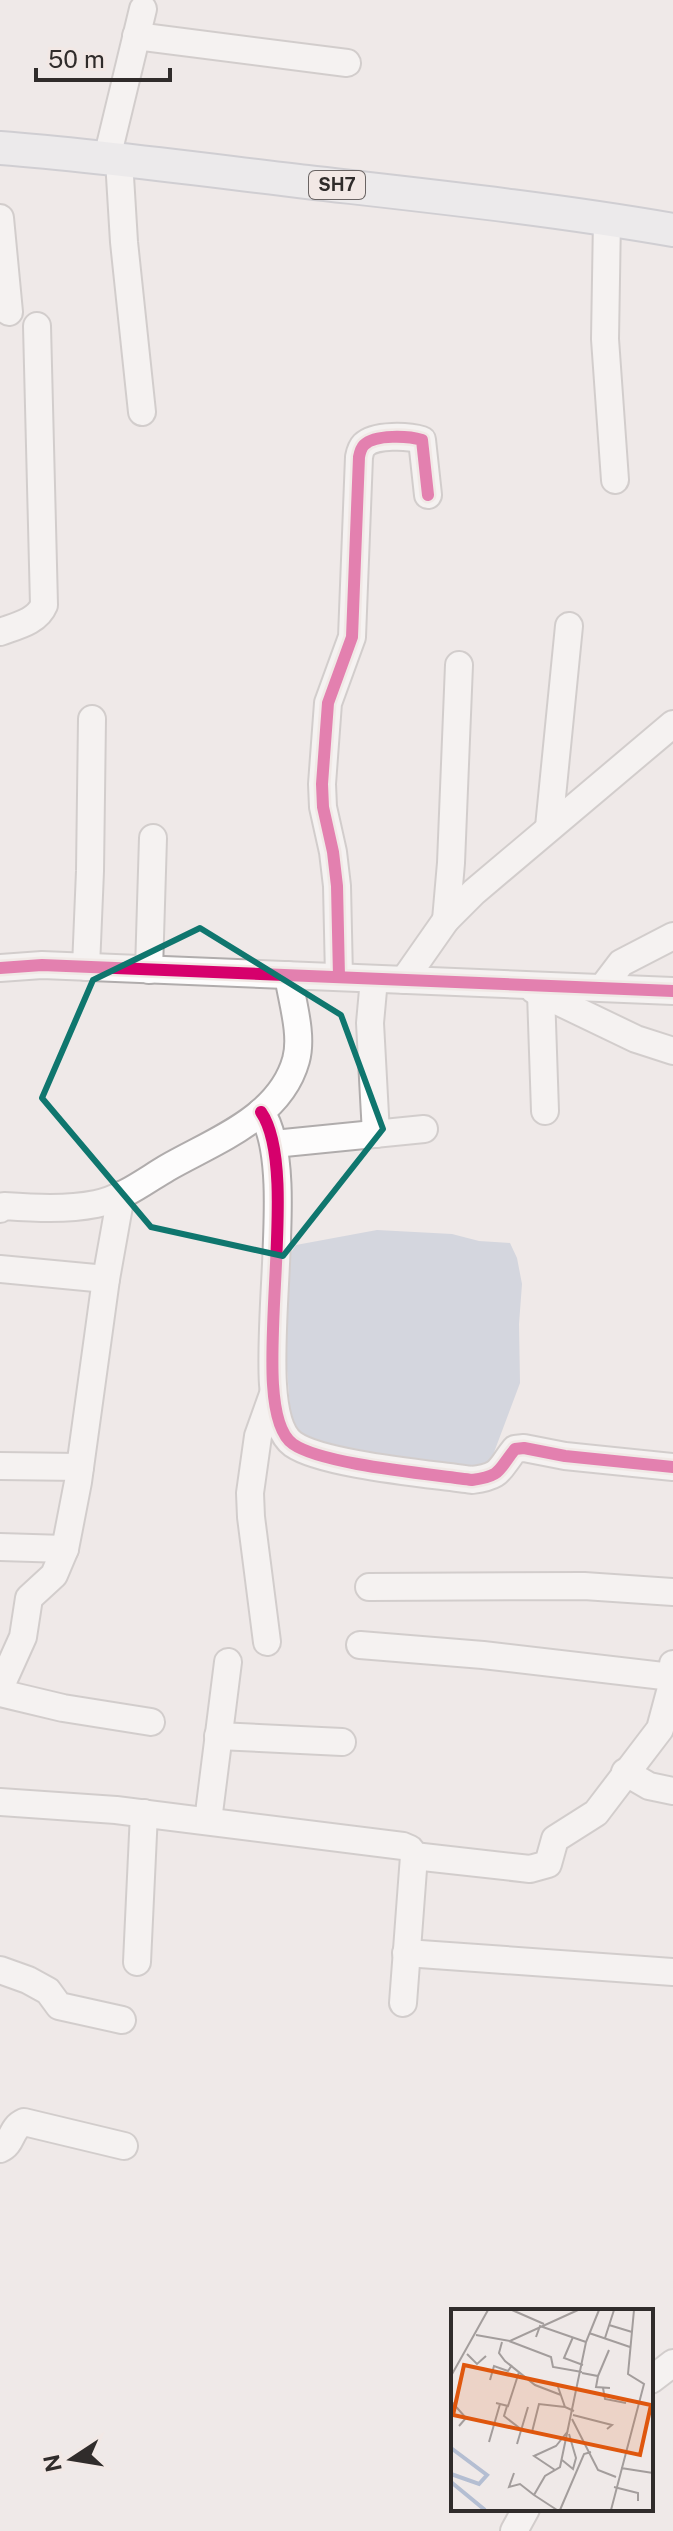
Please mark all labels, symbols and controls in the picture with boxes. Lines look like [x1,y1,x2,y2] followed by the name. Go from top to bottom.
[36,32,170,82] scale bar
[48,45,105,73] text: 50 m
[309,171,365,199] road number: SH7
[451,2309,653,2511] inset map
[32,2419,112,2499] north arrow
[38,2452,67,2474] text: N

